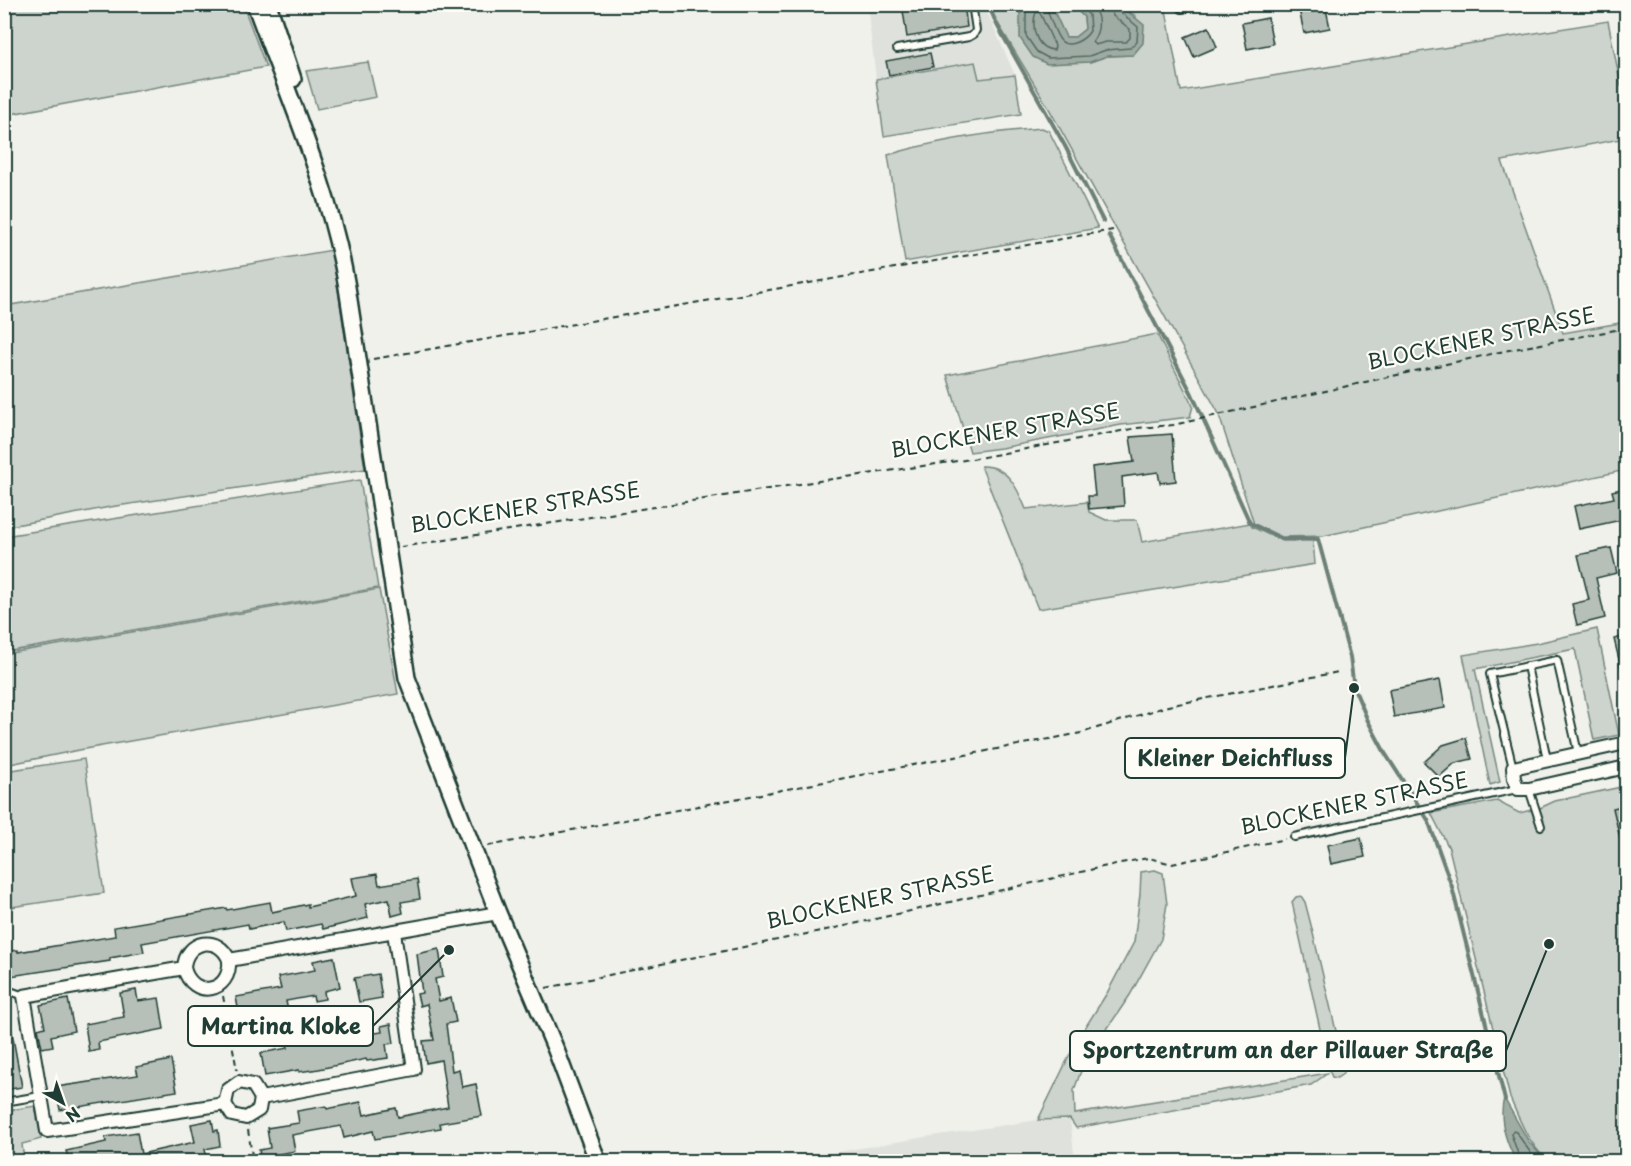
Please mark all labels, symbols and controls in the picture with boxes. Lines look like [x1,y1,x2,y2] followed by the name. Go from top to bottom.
[1364,297,1598,377] street label: BLOCKENER STRASSE
[888,393,1122,465] street label: BLOCKENER STRASSE
[408,472,642,540] street label: BLOCKENER STRASSE
[1125,738,1345,778] callout: Kleiner Deichfluss
[1137,740,1333,773] text: Kleiner Deichfluss
[1237,762,1471,842] street label: BLOCKENER STRASSE
[763,856,997,936] street label: BLOCKENER STRASSE
[188,1006,373,1046] callout: Martina Kloke
[201,1008,361,1041] text: Martina Kloke
[1070,1031,1506,1071] callout: Sportzentrum an der Pillauer Straße
[1082,1032,1494,1065] text: Sportzentrum an der Pillauer Straße
[33,1073,93,1133] north arrow
[61,1102,86,1129] text: N

